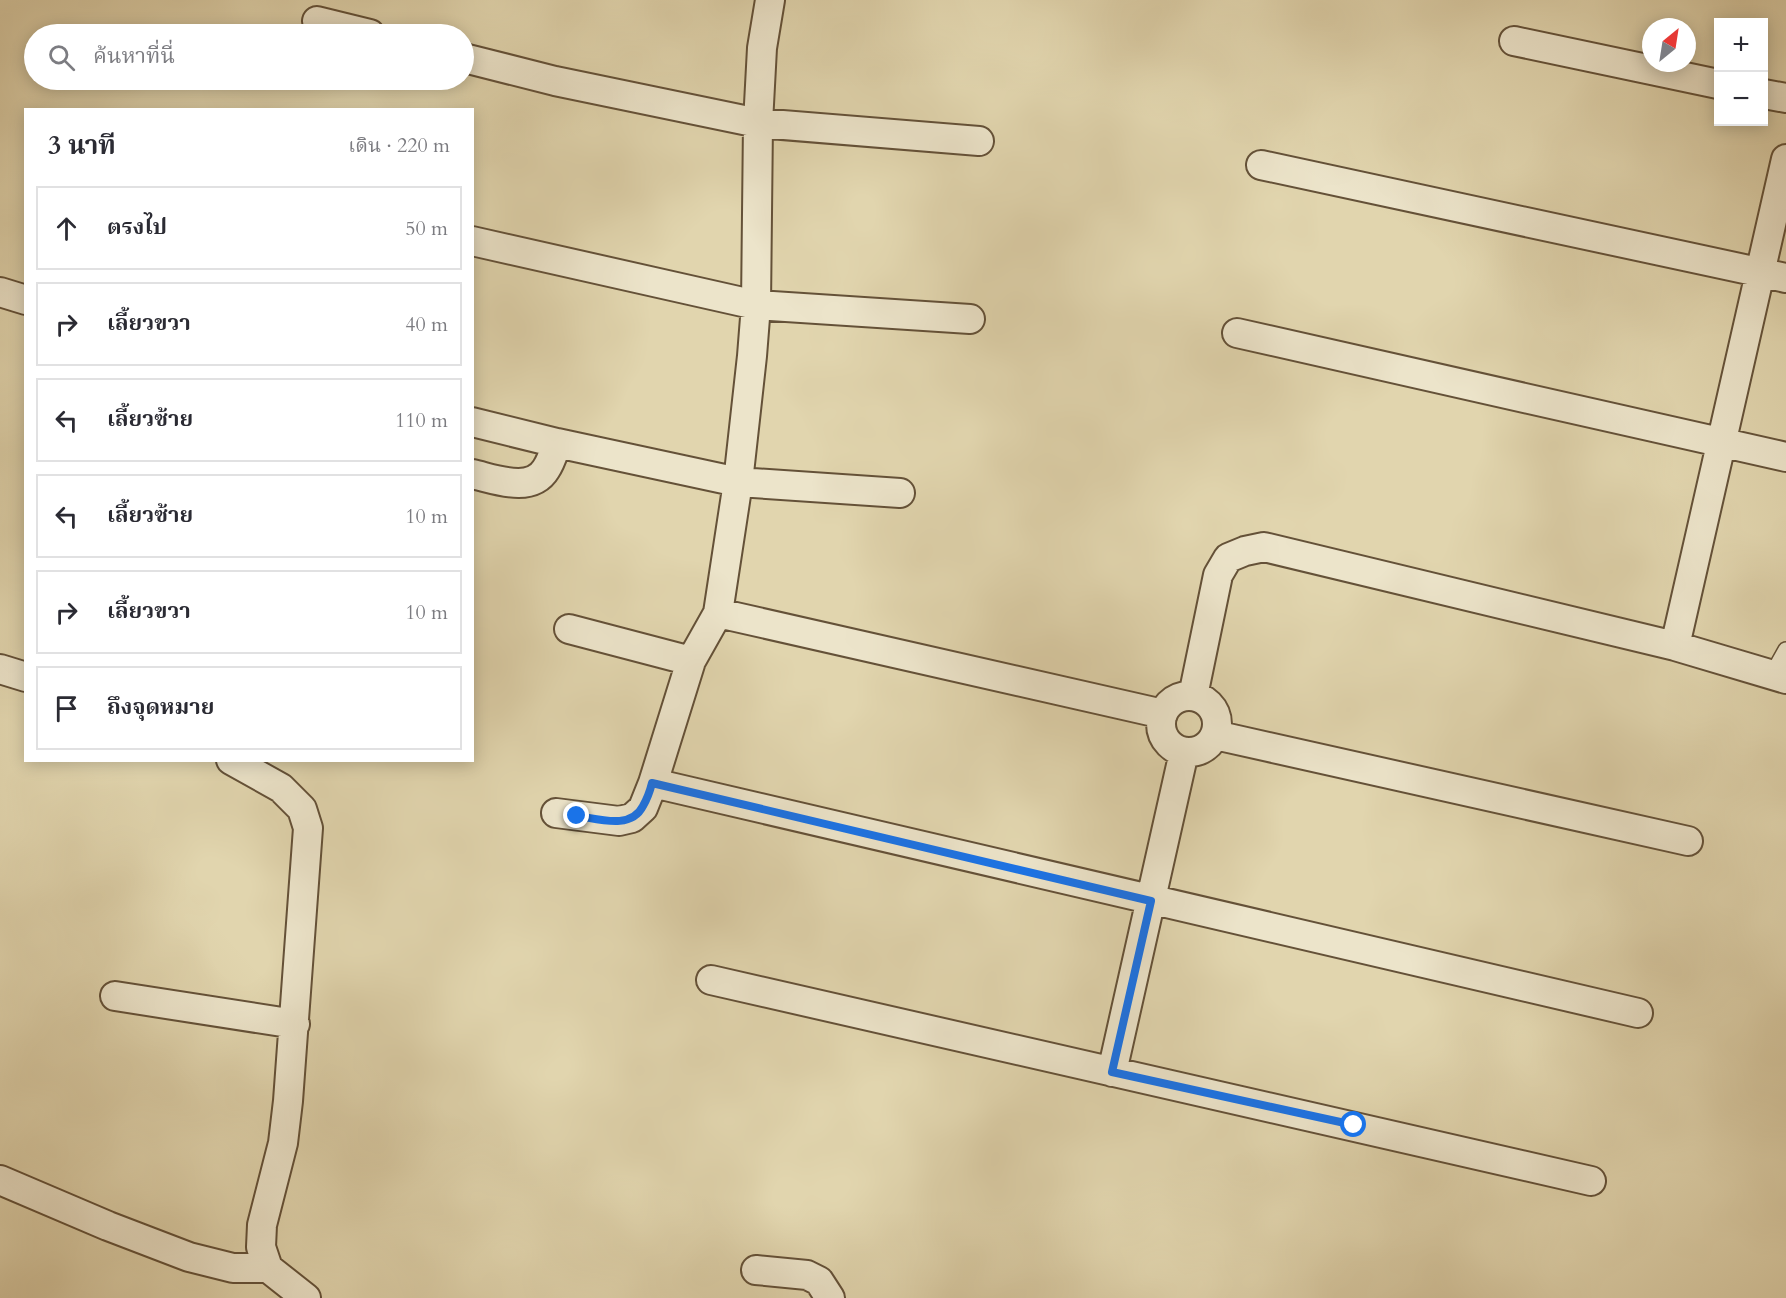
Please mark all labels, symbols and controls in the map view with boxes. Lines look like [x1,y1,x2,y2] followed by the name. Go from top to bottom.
[1642,18,1696,72] north arrow
[1714,18,1768,126] map controls
[1714,18,1768,72] button: +
[24,24,474,90] search box
[45,41,78,74] icon: search
[93,41,175,71] text: ค้นหาที่นี่
[1714,72,1768,126] button: −
[48,128,116,163] text: 3 นาที
[348,132,450,159] text: เดิน · 220 m
[50,212,83,245] icon: ahead
[107,212,167,242] text: ตรงไป
[405,215,448,242] text: 50 m
[50,308,83,341] icon: right
[107,308,191,338] text: เลี้ยวขวา
[405,311,448,338] text: 40 m
[50,404,83,437] icon: left
[107,404,193,434] text: เลี้ยวซ้าย
[395,407,448,434] text: 110 m
[50,500,83,533] icon: left
[107,500,193,530] text: เลี้ยวซ้าย
[405,503,448,530] text: 10 m
[50,596,83,629] icon: right
[107,596,191,626] text: เลี้ยวขวา
[405,599,448,626] text: 10 m
[50,692,83,725] icon: arrive
[107,692,214,722] text: ถึงจุดหมาย
[563,802,589,828] route end
[1340,1111,1366,1137] route start

